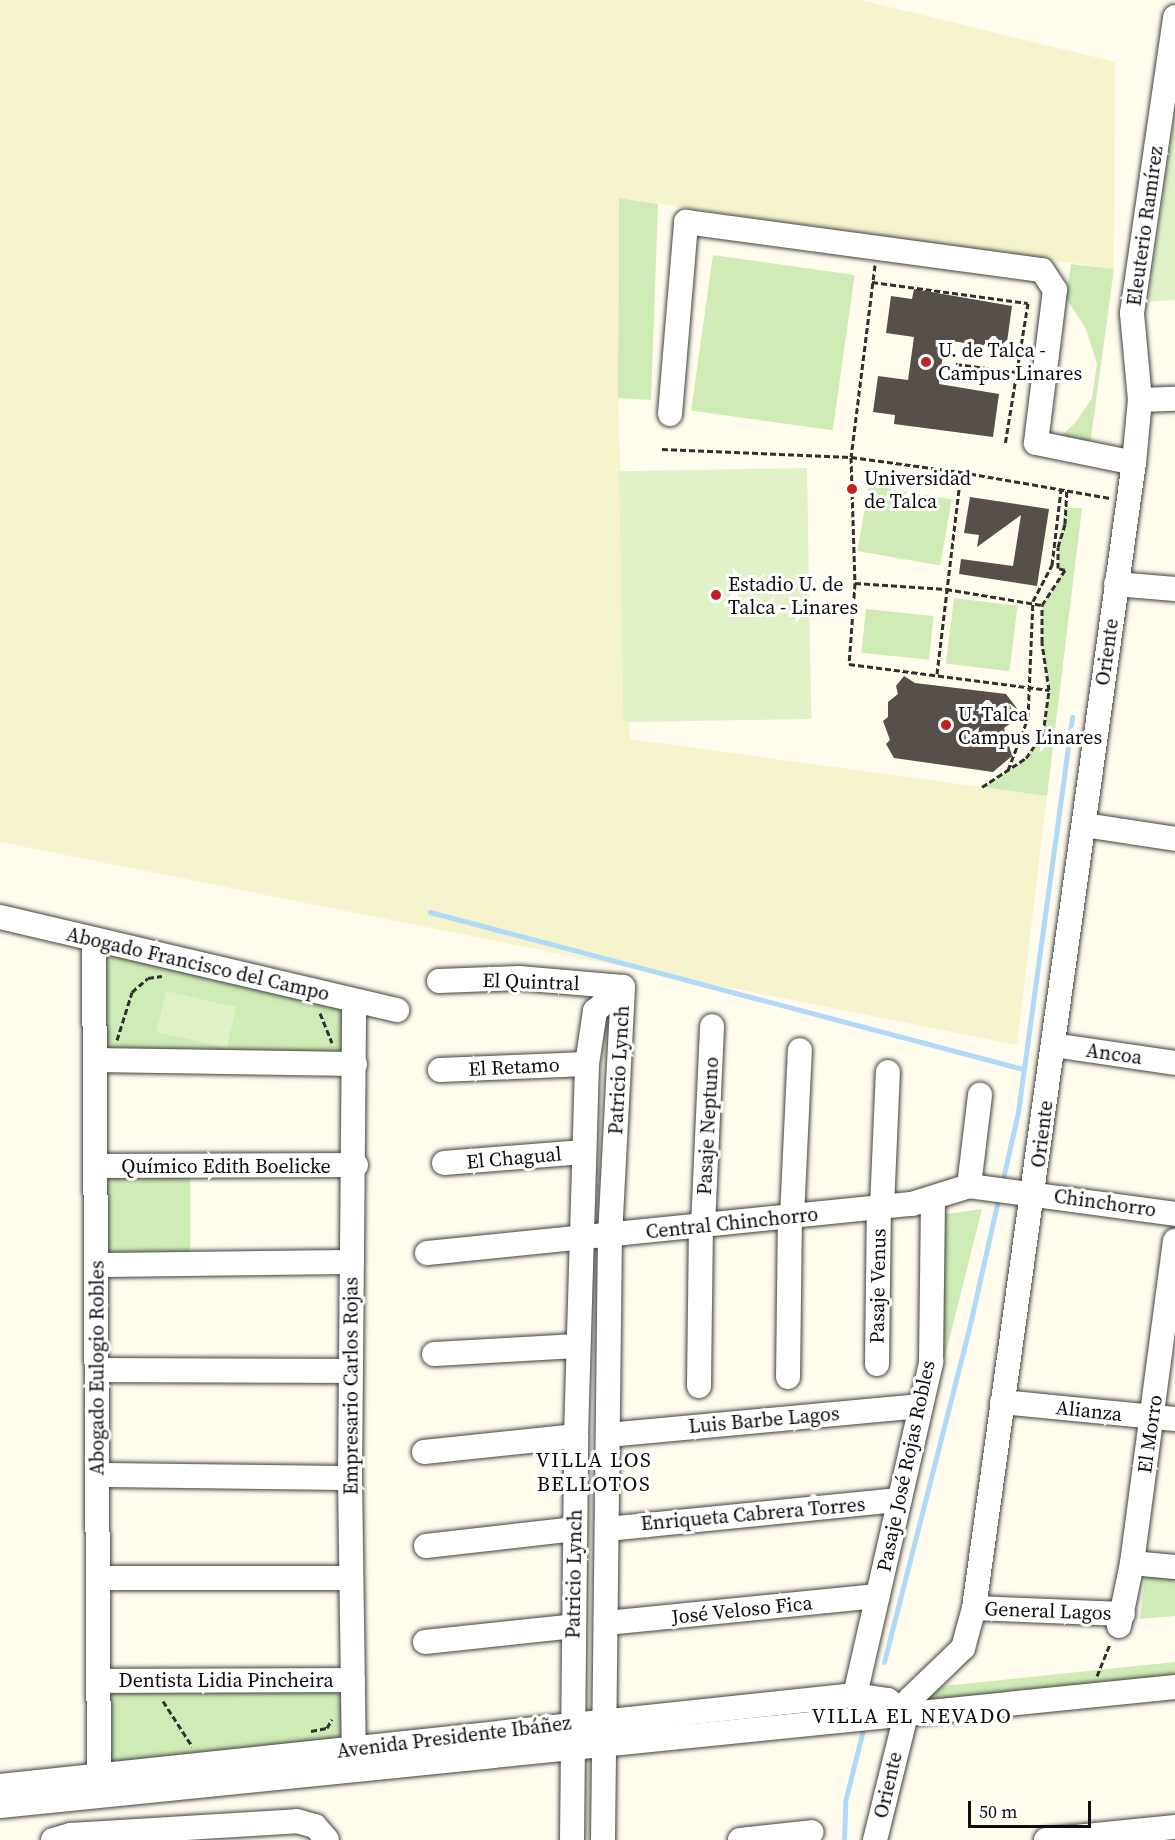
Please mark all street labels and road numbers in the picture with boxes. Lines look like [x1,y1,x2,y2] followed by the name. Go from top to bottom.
[1122,144,1168,308] street label: Eleuterio Ramírez
[1090,617,1124,687] street label: Oriente
[64,922,332,1006] street label: Abogado Francisco del Campo
[482,968,580,996] street label: El Quintral
[604,1005,634,1135] street label: Patricio Lynch
[1084,1038,1144,1070] street label: Ancoa
[468,1053,560,1081] street label: El Retamo
[692,1056,724,1196] street label: Pasaje Neptuno
[1026,1099,1058,1169] street label: Oriente
[465,1142,563,1174] street label: El Chagual
[121,1154,331,1178] street label: Químico Edith Boelicke
[1052,1184,1158,1222] street label: Chinchorro
[645,1202,819,1244] street label: Central Chinchorro
[865,1228,891,1344] street label: Pasaje Venus
[85,1260,109,1476] street label: Abogado Eulogio Robles
[339,1277,363,1495] street label: Empresario Carlos Rojas
[872,1358,940,1574] street label: Pasaje José Rojas Robles
[1133,1393,1167,1475] street label: El Morro
[1055,1396,1123,1426] street label: Alianza
[688,1401,840,1439] street label: Luis Barbe Lagos
[639,1492,867,1536] street label: Enriqueta Cabrera Torres
[561,1509,587,1639] street label: Patricio Lynch
[670,1591,814,1629] street label: José Veloso Fica
[984,1597,1112,1625] street label: General Lagos
[118,1668,334,1692] street label: Dentista Lidia Pincheira
[335,1711,573,1763] street label: Avenida Presidente Ibáñez
[869,1749,907,1821] street label: Oriente

